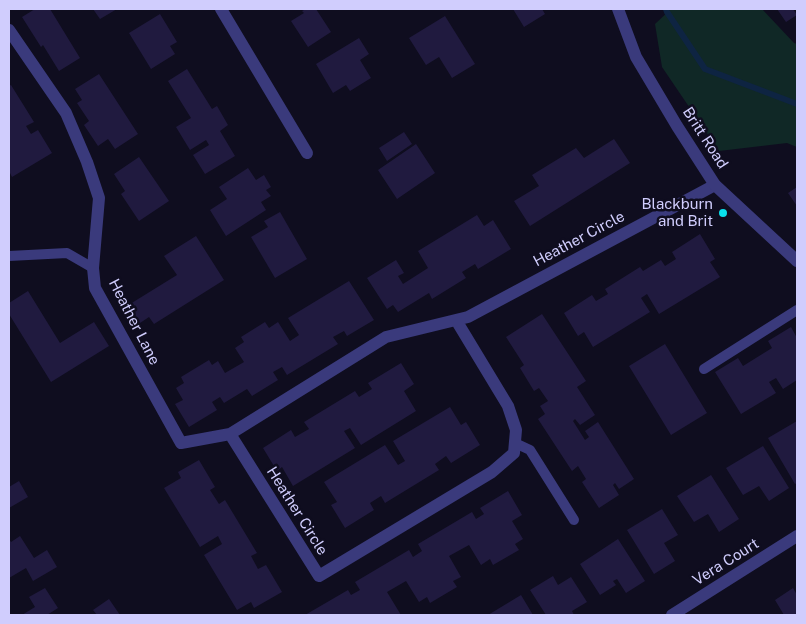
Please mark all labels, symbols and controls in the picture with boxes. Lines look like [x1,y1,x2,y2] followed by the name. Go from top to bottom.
[678,104,732,172] street label: Britt Road
[641,195,713,230] place label: Blackburn and Brit
[530,207,628,271] street label: Heather Circle
[717,207,729,219] marker: Blackburn and Brit
[105,276,163,368] street label: Heather Lane
[263,463,331,559] street label: Heather Circle
[690,535,762,589] street label: Vera Court

